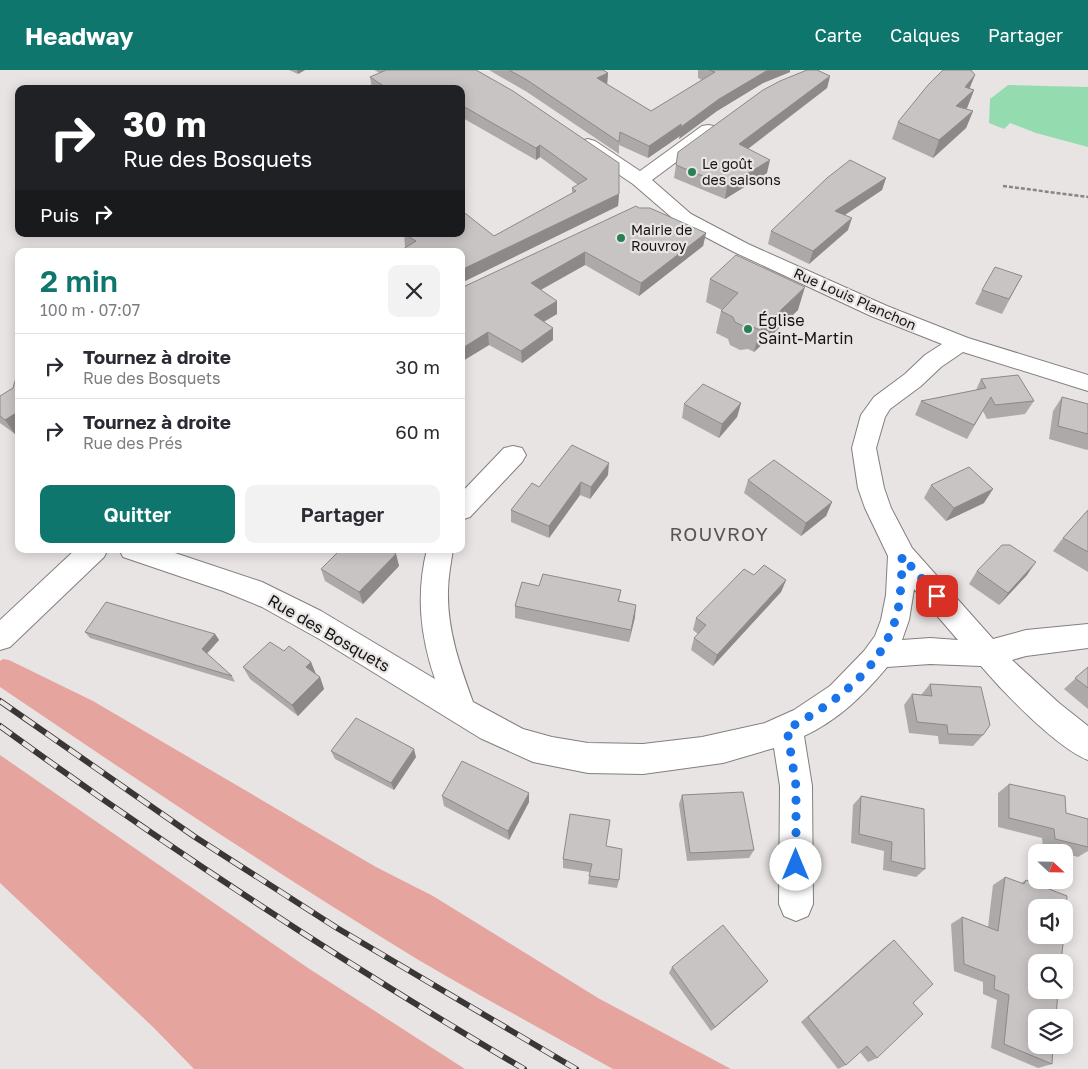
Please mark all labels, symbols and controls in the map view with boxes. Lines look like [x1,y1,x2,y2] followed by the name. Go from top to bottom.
[25,21,133,50] text: Headway
[815,24,862,46] text: Carte
[890,24,960,46] text: Calques
[988,24,1063,46] text: Partager
[123,103,206,145] text: 30 m
[40,105,105,170] icon: right
[123,145,312,172] text: Rue des Bosquets
[702,155,781,188] place label: Le goût des saisons
[686,166,698,178] marker: Le goût des saisons
[89,200,117,228] icon: right
[40,203,79,226] text: Puis
[631,221,692,254] place label: Mairie de Rouvroy
[615,232,627,244] marker: Mairie de Rouvroy
[40,263,118,299] text: 2 min
[791,264,919,333] street label: Rue Louis Planchon
[388,265,440,317] button: close
[40,300,140,320] text: 100 m · 07:07
[758,310,853,348] place label: Église Saint-Martin
[742,323,754,335] marker: Église Saint-Martin
[83,345,231,368] text: Tournez à droite
[40,352,68,380] icon: right
[396,355,440,378] text: 30 m
[83,368,221,388] text: Rue des Bosquets
[83,410,231,433] text: Tournez à droite
[40,417,68,445] icon: right
[395,420,440,443] text: 60 m
[83,433,182,453] text: Rue des Prés
[40,485,235,543] button: Quitter
[245,485,440,543] button: Partager
[669,522,769,545] district label: ROUVROY
[916,575,958,617] pin
[923,582,951,610] icon: arrive
[264,590,394,676] street label: Rue des Bosquets
[769,838,821,890] position arrow
[1028,844,1072,889] north arrow
[1028,844,1073,1054] map controls
[1028,899,1073,944] button: sound
[1028,954,1073,999] button: search
[1028,1009,1073,1054] button: layers

